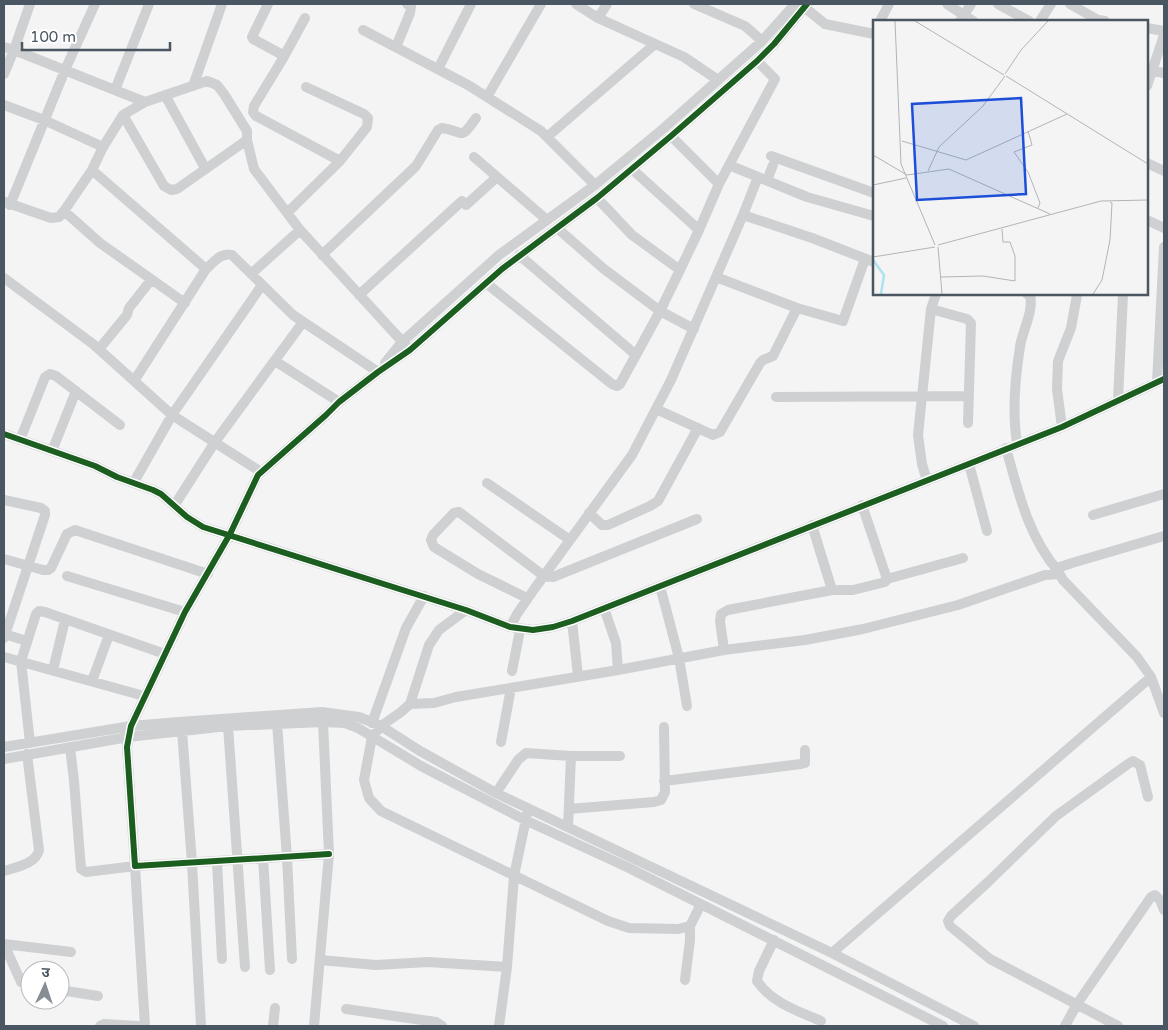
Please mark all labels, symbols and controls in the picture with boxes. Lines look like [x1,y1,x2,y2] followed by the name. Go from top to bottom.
[22,20,170,52] scale bar
[873,20,1148,295] inset map
[30,28,76,46] text: 100 m
[20,960,70,1010] north arrow
[41,964,51,981] text: उ

